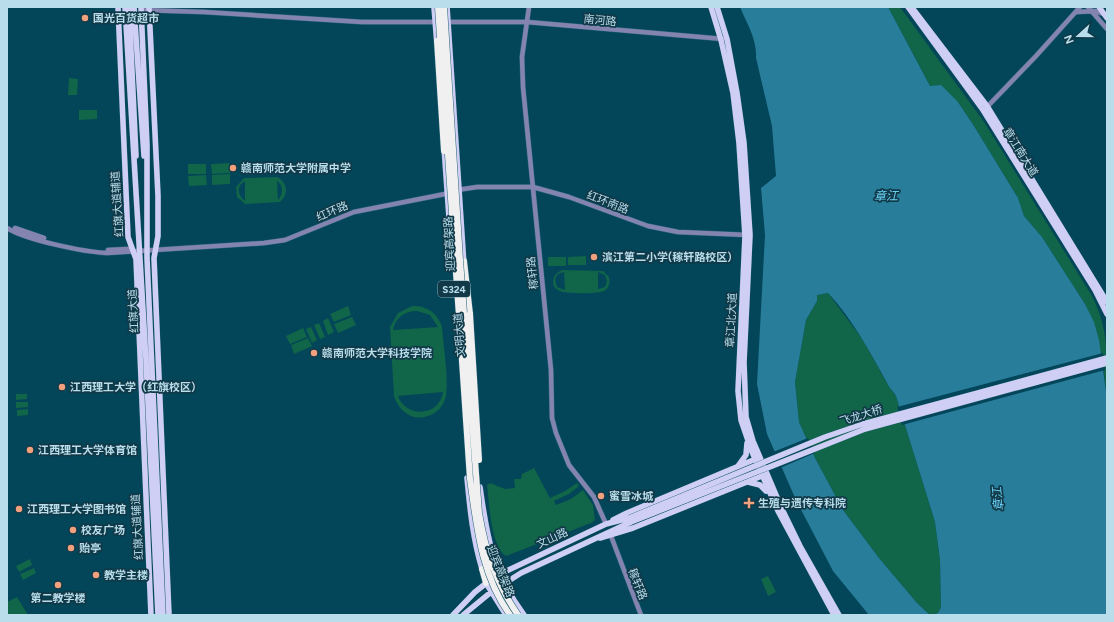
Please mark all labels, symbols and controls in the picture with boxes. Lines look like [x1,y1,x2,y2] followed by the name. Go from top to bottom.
[93,12,159,25] place label: 国光百货超市
[80,13,90,23] marker: 国光百货超市
[583,13,617,28] street label: 南河路
[1058,16,1098,56] north arrow
[1062,33,1077,46] text: N
[1000,125,1041,179] street label: 章江南大道
[241,162,351,175] place label: 赣南师范大学附属中学
[228,163,238,173] marker: 赣南师范大学附属中学
[109,171,126,237] street label: 红旗大道辅道
[585,189,631,216] street label: 红环南路
[874,189,900,203] water label: 章江
[314,199,350,224] street label: 红环路
[442,216,457,272] street label: 迎宾高架路
[602,251,738,264] place label: 滨江第二小学(稼轩路校区）
[589,252,599,262] marker: 滨江第二小学(稼轩路校区）
[524,256,541,290] street label: 稼轩路
[438,281,470,297] road number: S324
[126,289,141,333] street label: 红旗大道
[724,292,739,348] street label: 章江北大道
[451,313,468,357] street label: 文明大道
[322,347,432,360] place label: 赣南师范大学科技学院
[309,348,319,358] marker: 赣南师范大学科技学院
[70,381,202,394] place label: 江西理工大学（红旗校区）
[57,382,67,392] marker: 江西理工大学（红旗校区）
[838,402,884,428] street label: 飞龙大桥
[38,444,137,457] place label: 江西理工大学体育馆
[25,445,35,455] marker: 江西理工大学体育馆
[990,484,1006,512] water label: 章江
[609,490,654,503] place label: 蜜雪冰城
[596,491,606,501] marker: 蜜雪冰城
[129,494,146,560] street label: 红旗大道辅道
[743,497,755,509] marker: 生殖与遗传专科院
[758,497,846,510] place label: 生殖与遗传专科院
[27,503,126,516] place label: 江西理工大学图书馆
[14,504,24,514] marker: 江西理工大学图书馆
[81,524,125,537] place label: 校友广场
[68,525,78,535] marker: 校友广场
[535,526,570,551] street label: 文山路
[79,542,101,555] place label: 贻亭
[66,543,76,553] marker: 贻亭
[484,543,517,599] street label: 迎宾高架路
[626,566,650,602] street label: 稼轩路
[104,569,148,582] place label: 教学主楼
[91,570,101,580] marker: 教学主楼
[53,580,63,590] marker: 第二教学楼
[31,592,86,605] place label: 第二教学楼

